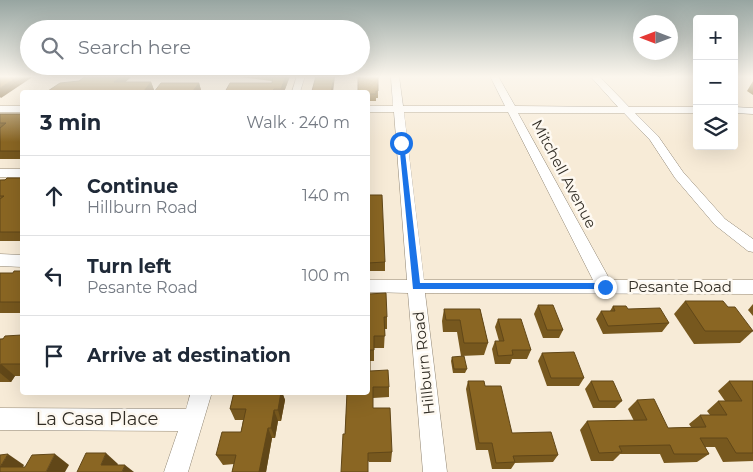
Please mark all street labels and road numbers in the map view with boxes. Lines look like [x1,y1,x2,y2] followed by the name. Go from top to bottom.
[528,116,601,231] street label: Mitchell Avenue
[628,277,732,296] street label: Pesante Road
[409,310,438,416] street label: Hillburn Road
[36,408,158,430] street label: La Casa Place

